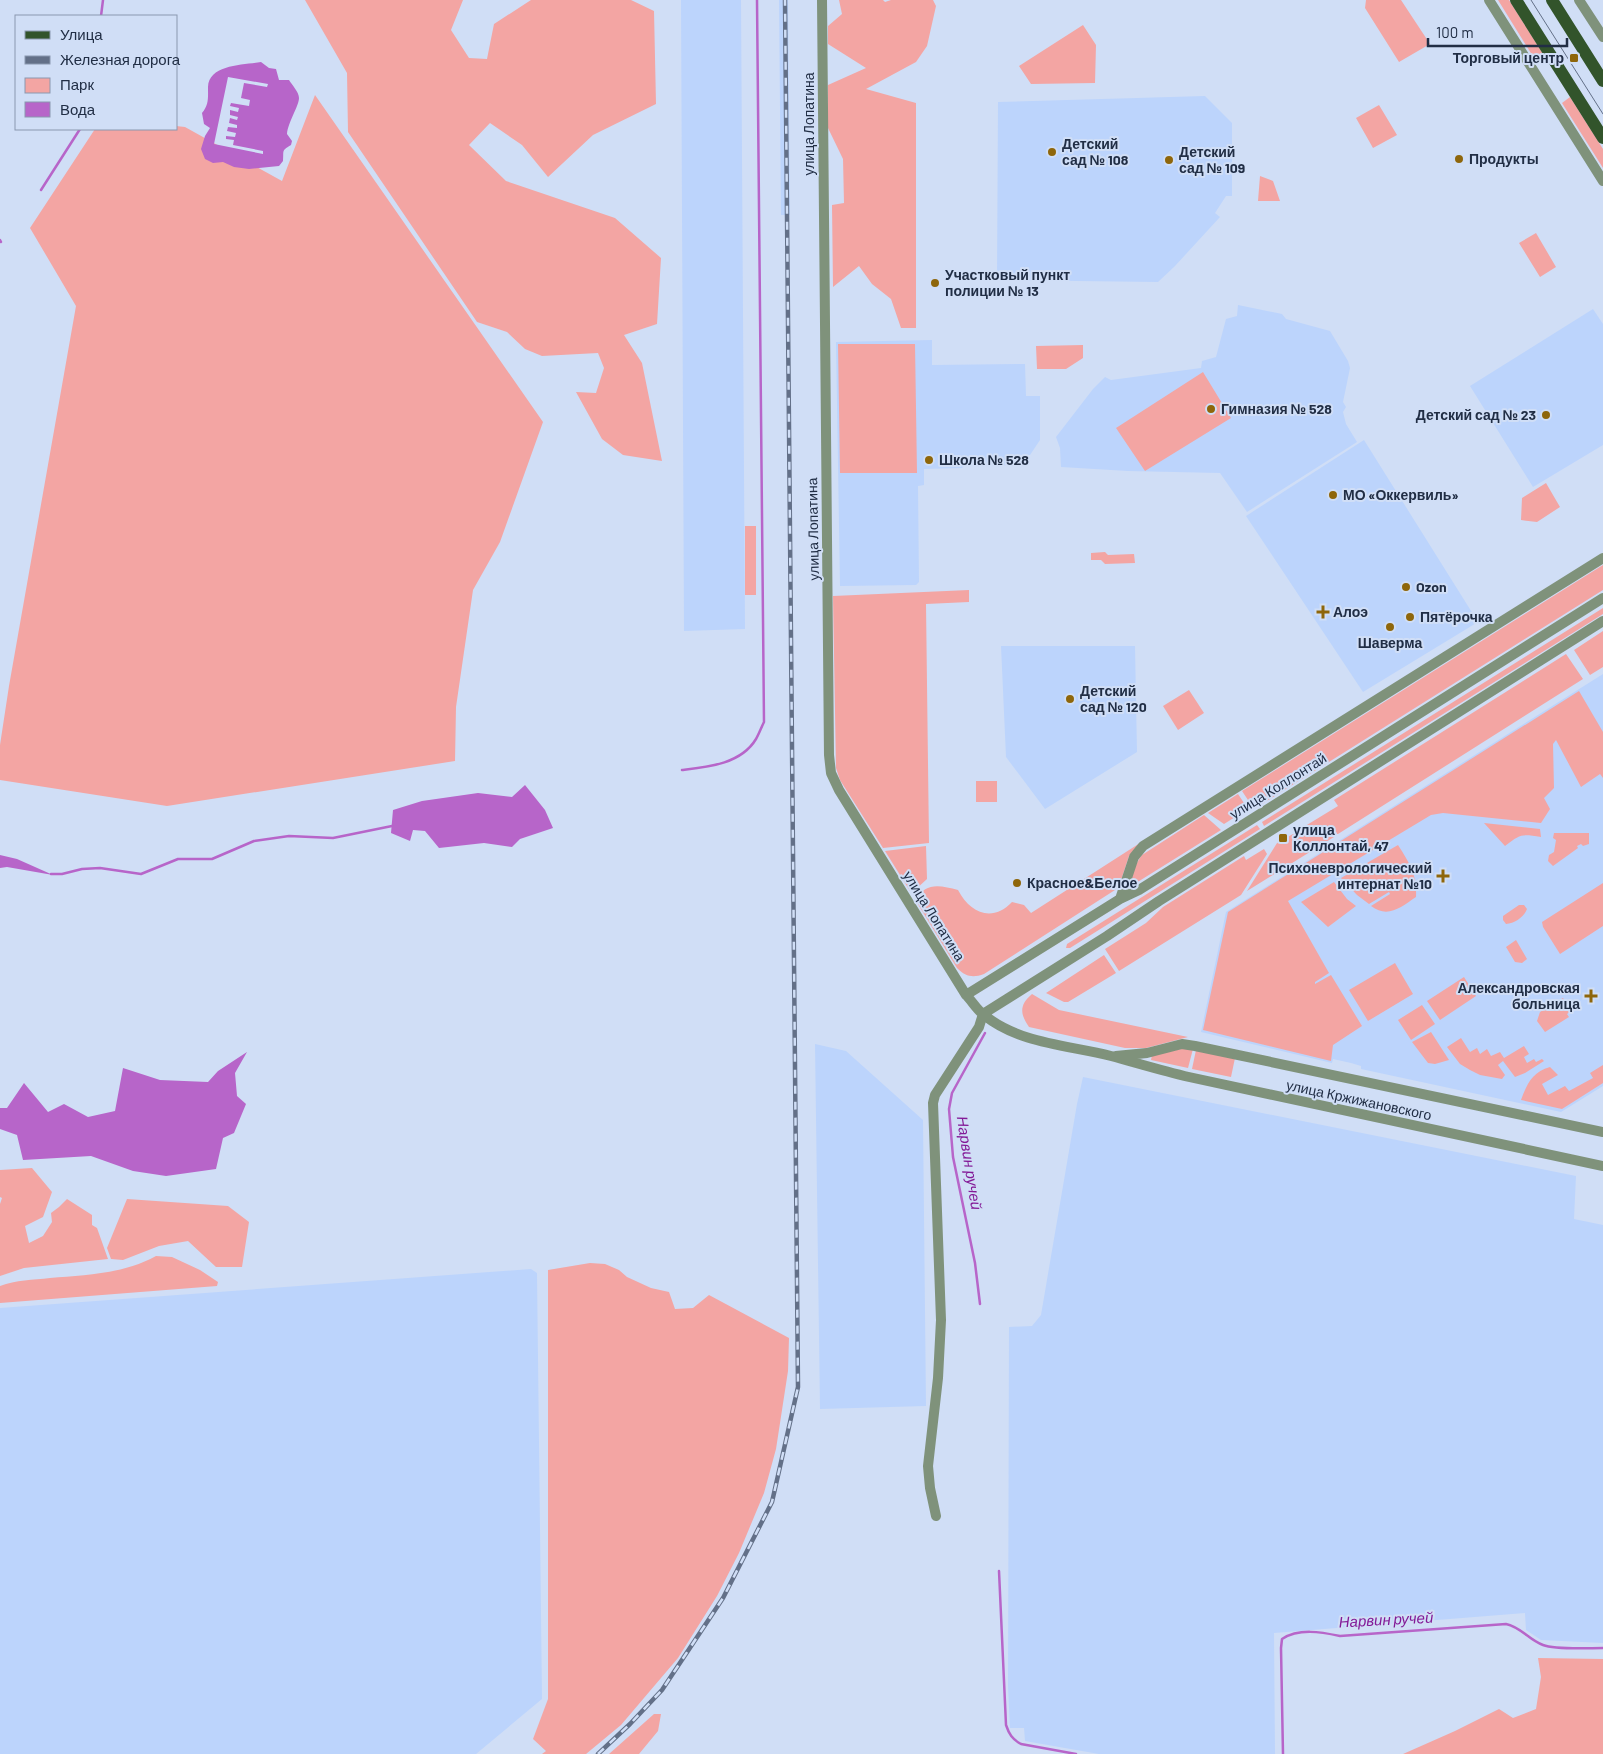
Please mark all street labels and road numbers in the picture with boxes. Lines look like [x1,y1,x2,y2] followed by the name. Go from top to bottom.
[800,72,817,176] street label: улица Лопатина
[803,477,822,581] street label: улица Лопатина
[1226,749,1329,822] street label: улица Коллонтай
[900,868,969,964] street label: улица Лопатина
[1285,1076,1433,1123] street label: улица Кржижановского

